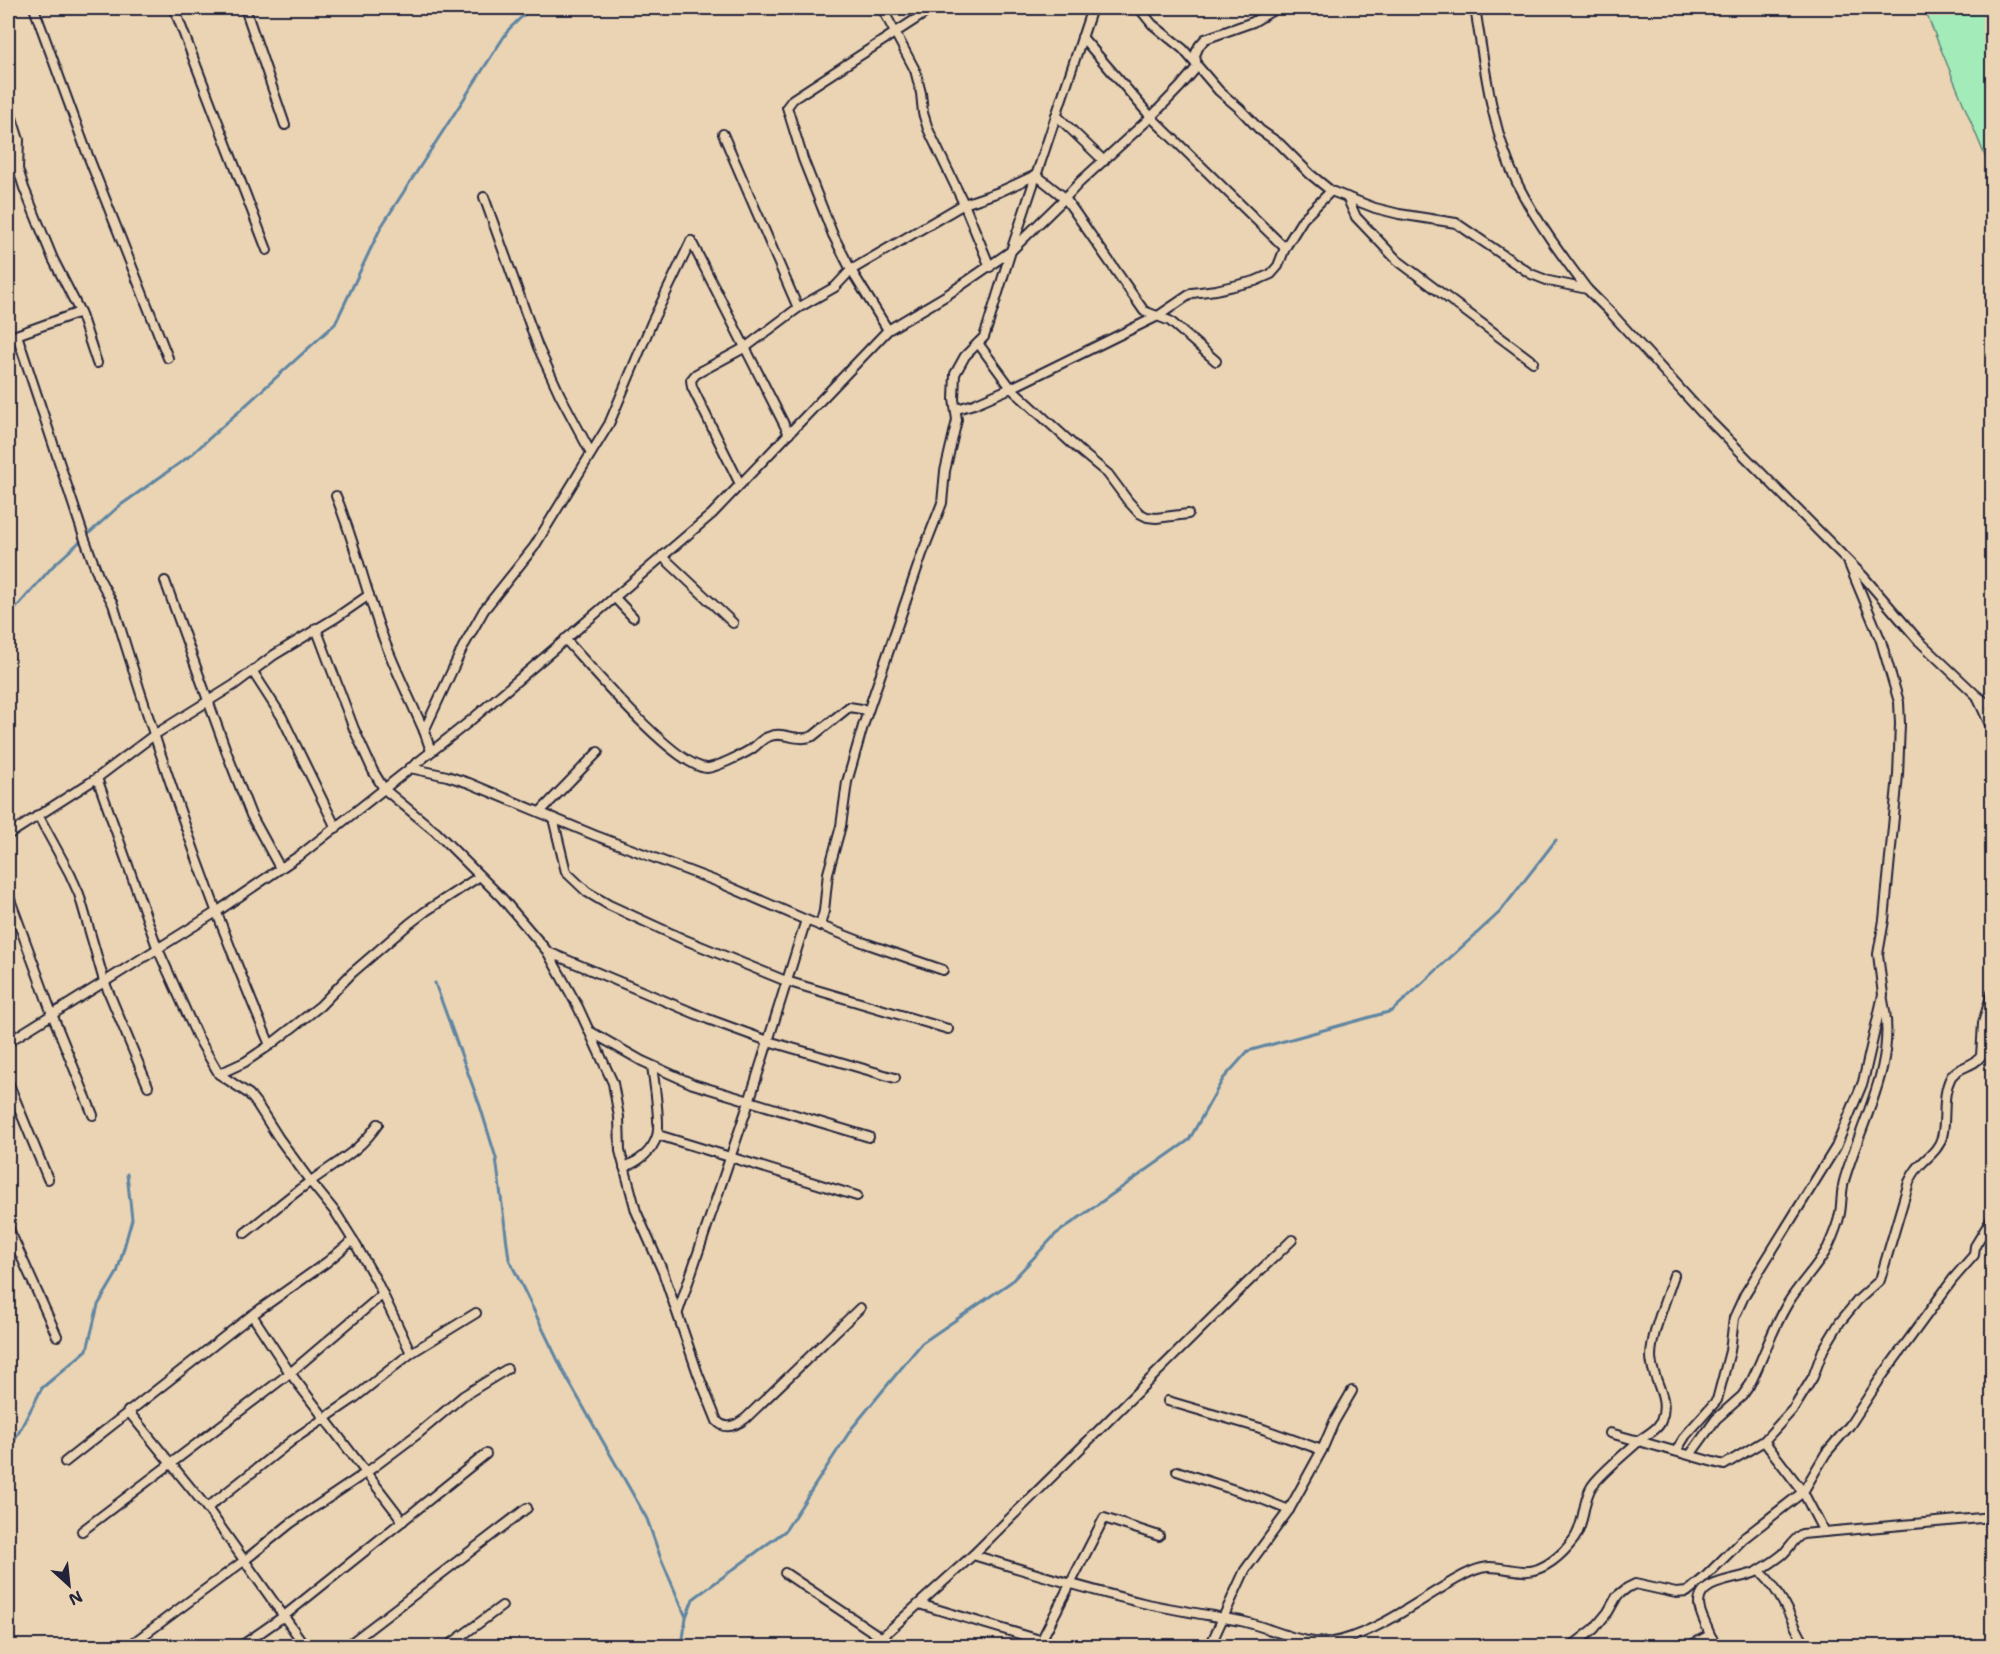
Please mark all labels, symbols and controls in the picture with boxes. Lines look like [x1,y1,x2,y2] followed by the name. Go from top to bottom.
[39,1555,99,1615] north arrow
[65,1586,86,1610] text: N

